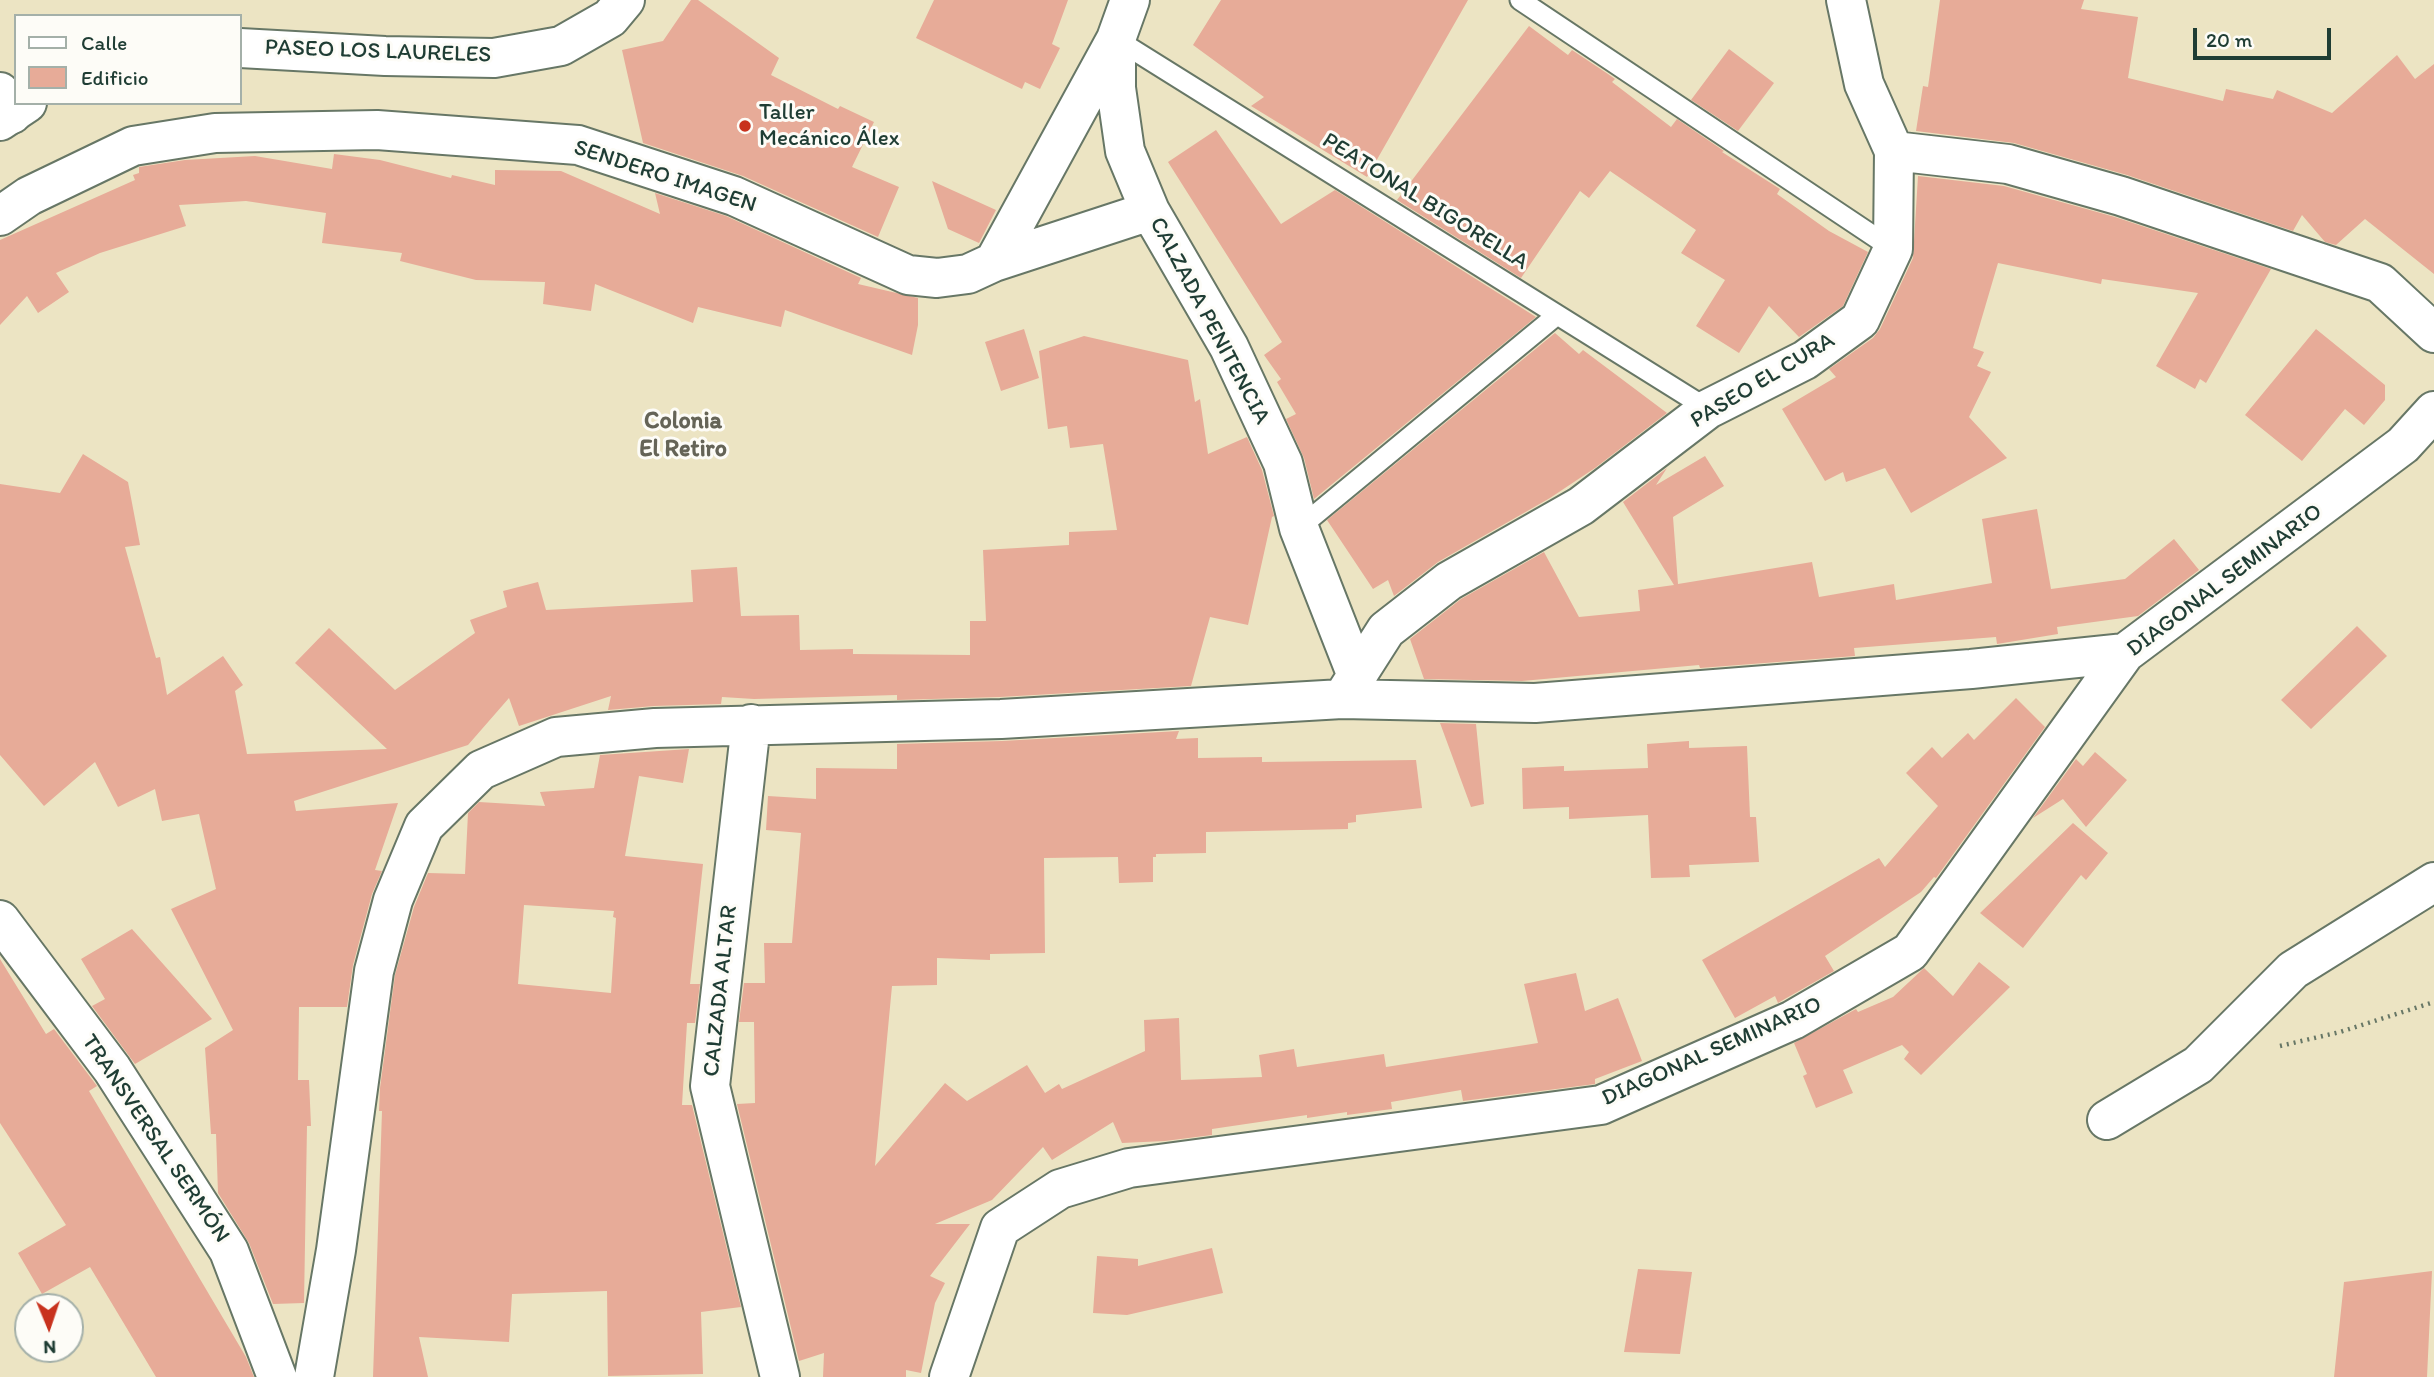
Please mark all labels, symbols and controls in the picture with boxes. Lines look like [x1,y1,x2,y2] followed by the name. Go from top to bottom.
[14,14,242,105] legend
[2196,14,2334,58] scale bar
[2206,27,2252,52] text: 20 m
[81,30,127,55] text: Calle
[264,34,492,70] street label: PASEO LOS LAURELES
[81,65,149,90] text: Edificio
[759,99,900,153] place label: Taller Mecánico Álex
[737,118,753,134] marker: Taller Mecánico Álex
[1317,127,1533,277] street label: PEATONAL BIGORELLA
[570,134,760,220] street label: SENDERO IMAGEN
[1143,213,1275,429] street label: CALZADA PENITENCIA
[1686,327,1840,435] street label: PASEO EL CURA
[639,408,727,464] district label: Colonia El Retiro
[2122,499,2328,663] street label: DIAGONAL SEMINARIO
[698,904,744,1078] street label: CALZADA ALTAR
[1598,991,1826,1113] street label: DIAGONAL SEMINARIO
[75,1030,235,1248] street label: TRANSVERSAL SERMÓN
[14,1293,84,1363] north arrow
[43,1336,56,1359] text: N

